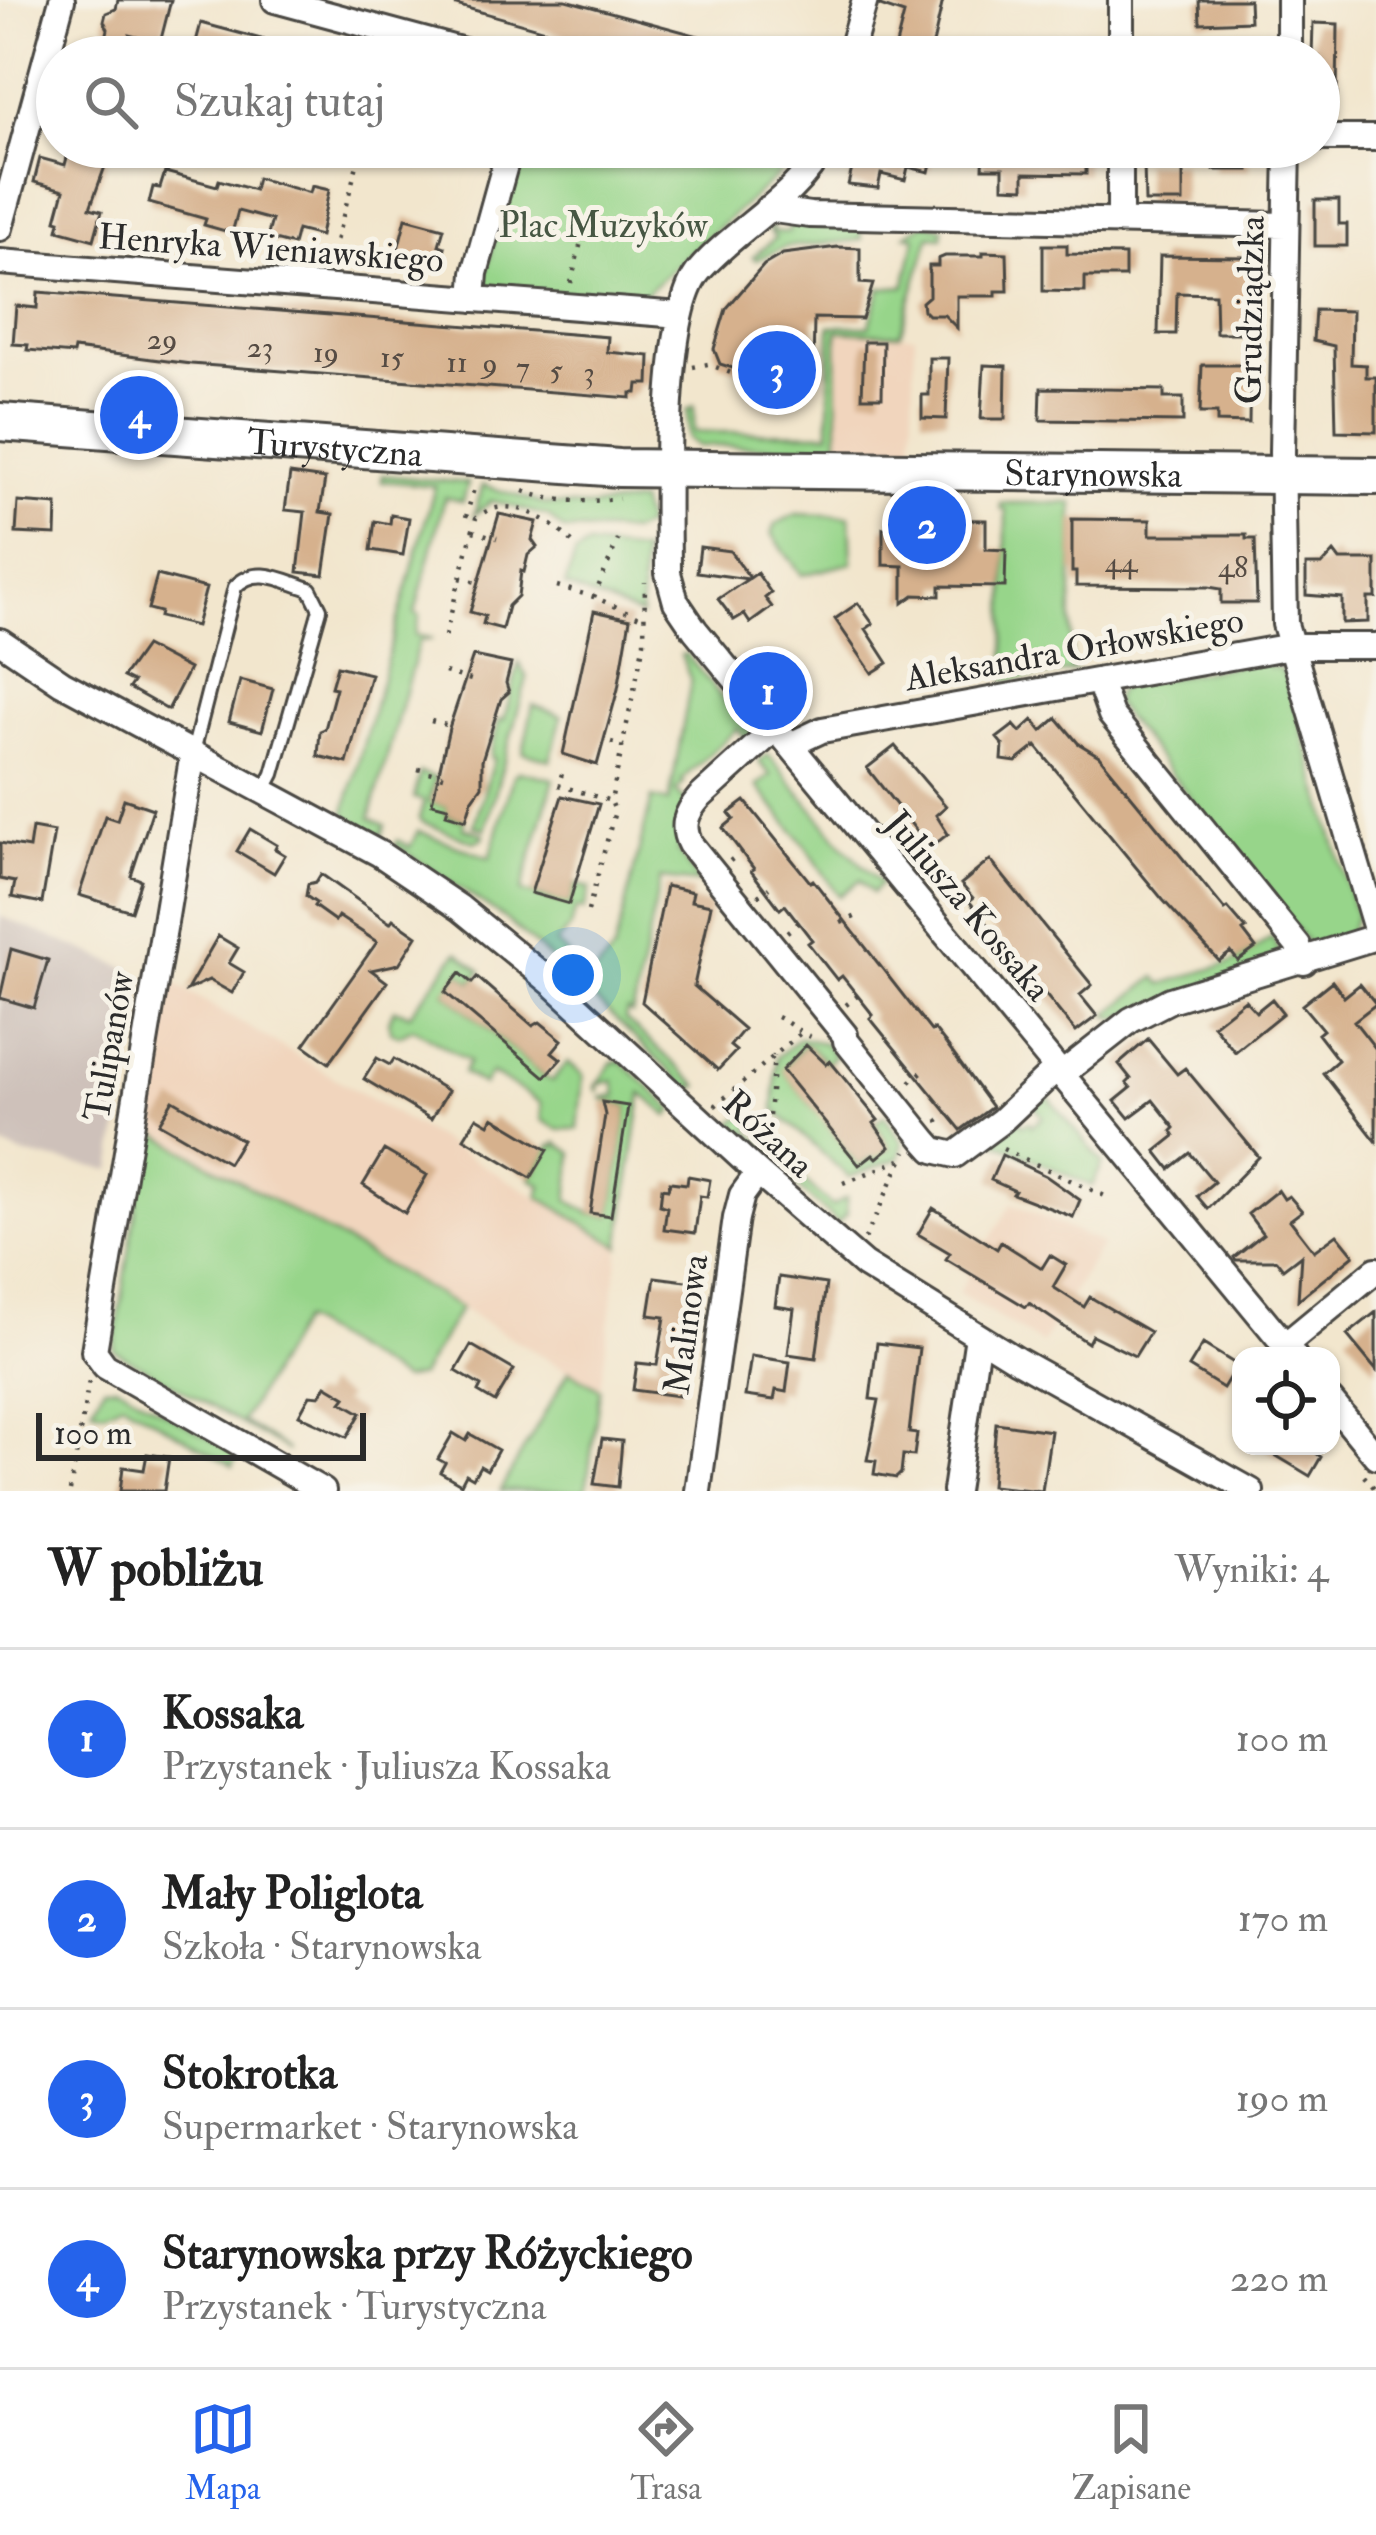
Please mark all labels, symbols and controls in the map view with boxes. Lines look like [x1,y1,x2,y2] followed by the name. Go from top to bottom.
[36,36,1340,168] search box
[78,69,144,135] icon: search
[174,74,385,130] text: Szukaj tutaj
[498,203,708,248] park label: Plac Muzyków
[97,214,445,283] street label: Henryka Wieniawskiego
[1226,214,1275,405] street label: Grudziądzka
[147,321,177,358] house number: 29
[738,325,816,415] pin: 3
[247,329,273,366] house number: 23
[313,334,339,371] house number: 19
[380,339,405,376] house number: 15
[446,344,468,381] house number: 11
[480,345,498,382] house number: 9
[516,349,530,386] house number: 7
[549,352,563,389] house number: 5
[583,354,595,391] house number: 3
[100,370,178,460] pin: 4
[246,419,425,477] street label: Turystyczna
[1004,451,1183,498] street label: Starynowska
[888,480,966,570] pin: 2
[1105,544,1139,581] house number: 44
[1218,549,1248,586] house number: 48
[900,598,1247,702] street label: Aleksandra Orłowskiego
[729,646,807,736] pin: 1
[874,801,1061,1011] street label: Juliusza Kossaka
[543,945,603,1005] your location
[74,967,145,1125] street label: Tulipanów
[713,1081,824,1188] street label: Różana
[654,1250,719,1397] street label: Malinowa
[1232,1347,1340,1455] map controls
[1232,1347,1340,1455] button: locate
[36,1407,366,1460] scale bar
[54,1413,132,1454] text: 100 m
[48,1537,263,1601] text: W pobliżu
[1174,1545,1328,1594] text: Wyniki: 4
[162,1686,303,1742] text: Kossaka
[80,1714,94,1763] text: 1
[1236,1714,1328,1763] text: 100 m
[162,1742,611,1791] text: Przystanek · Juliusza Kossaka
[162,1866,423,1922] text: Mały Poliglota
[77,1894,97,1943] text: 2
[1238,1894,1328,1943] text: 170 m
[162,1922,482,1971] text: Szkoła · Starynowska
[162,2046,337,2102] text: Stokrotka
[80,2074,94,2123] text: 3
[1236,2074,1328,2123] text: 190 m
[162,2102,578,2151] text: Supermarket · Starynowska
[162,2226,693,2282] text: Starynowska przy Różyckiego
[76,2254,98,2303] text: 4
[1230,2254,1328,2303] text: 220 m
[162,2282,547,2331] text: Przystanek · Turystyczna
[185,2396,260,2509] tab: Mapa
[630,2396,702,2509] tab: Trasa
[1072,2396,1191,2509] tab: Zapisane

